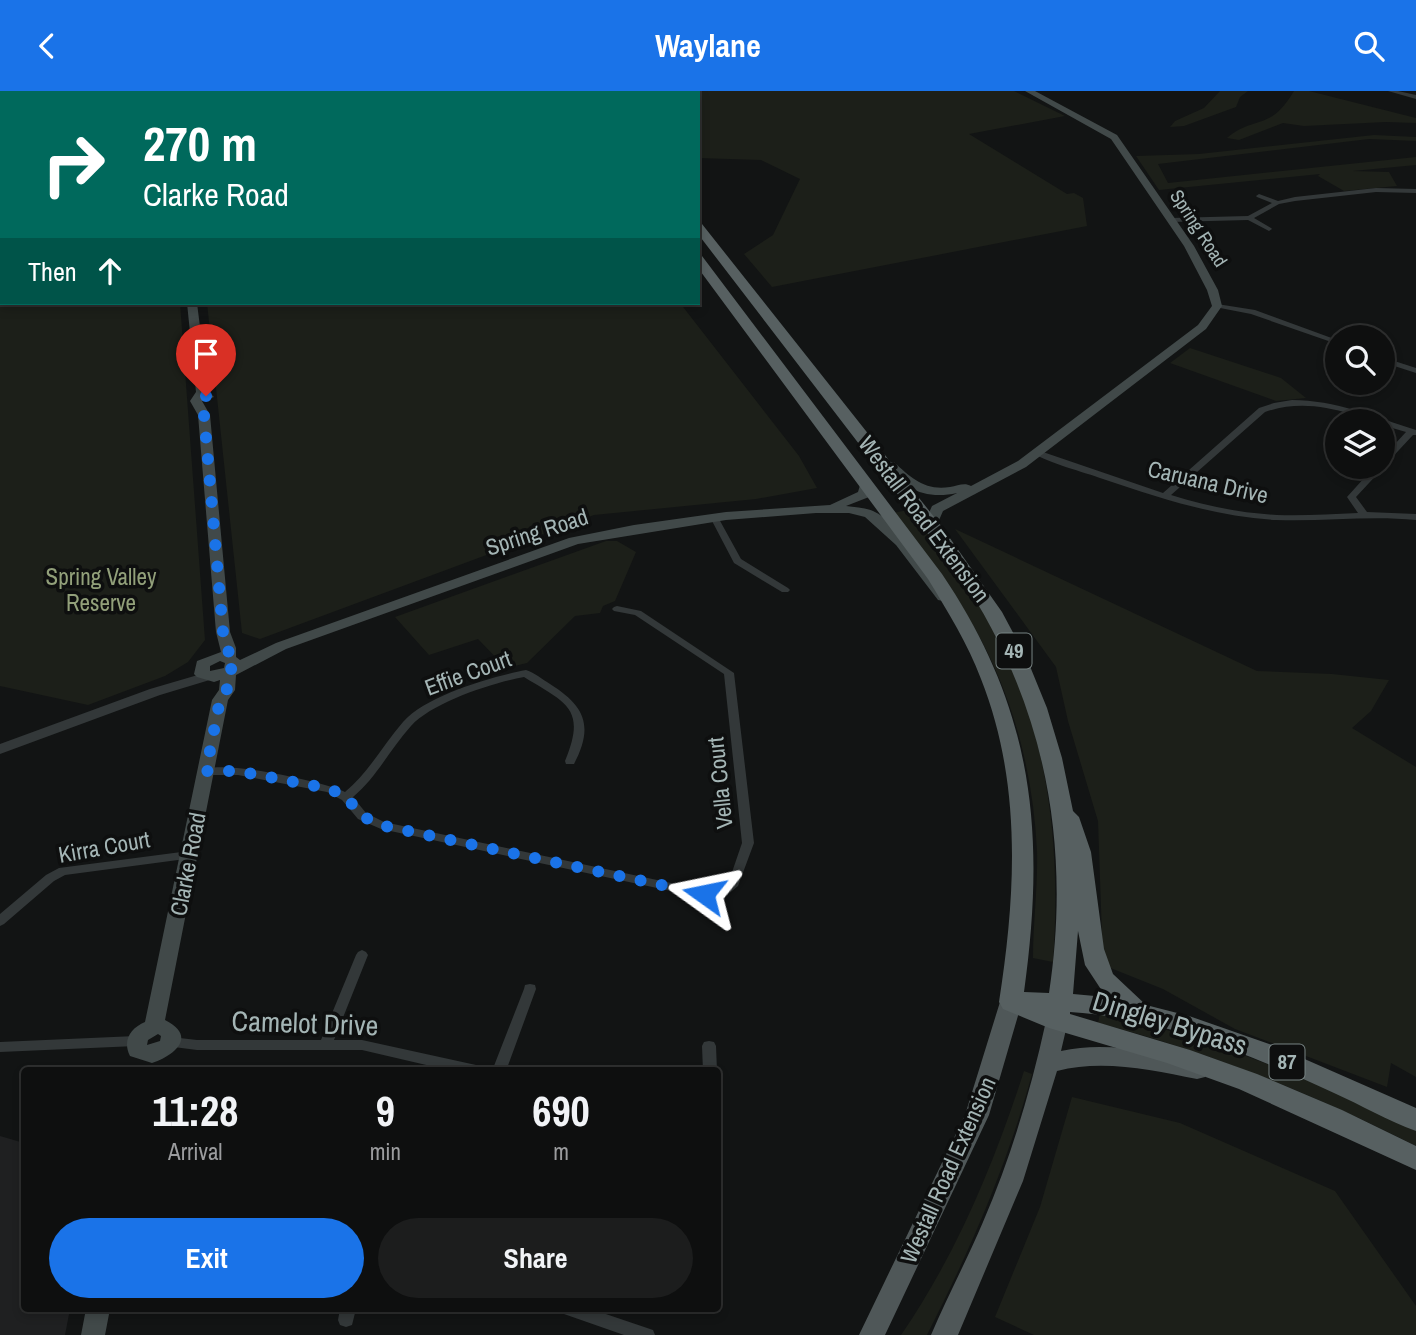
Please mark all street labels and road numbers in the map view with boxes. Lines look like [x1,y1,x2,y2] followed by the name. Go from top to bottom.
[1164,184,1234,272] street label: Spring Road
[852,429,997,608] street label: Westall Road Extension
[1145,453,1271,510] street label: Caruana Drive
[482,500,592,563] street label: Spring Road
[996,633,1032,669] road number: 49
[420,643,515,702] street label: Effie Court
[699,736,740,831] street label: Vella Court
[162,810,213,918] street label: Clarke Road
[56,823,152,870] street label: Kirra Court
[1088,982,1252,1064] street label: Dingley Bypass
[231,1001,379,1045] street label: Camelot Drive
[1270,1045,1304,1079] road number: 87
[893,1072,1003,1268] street label: Westall Road Extension

